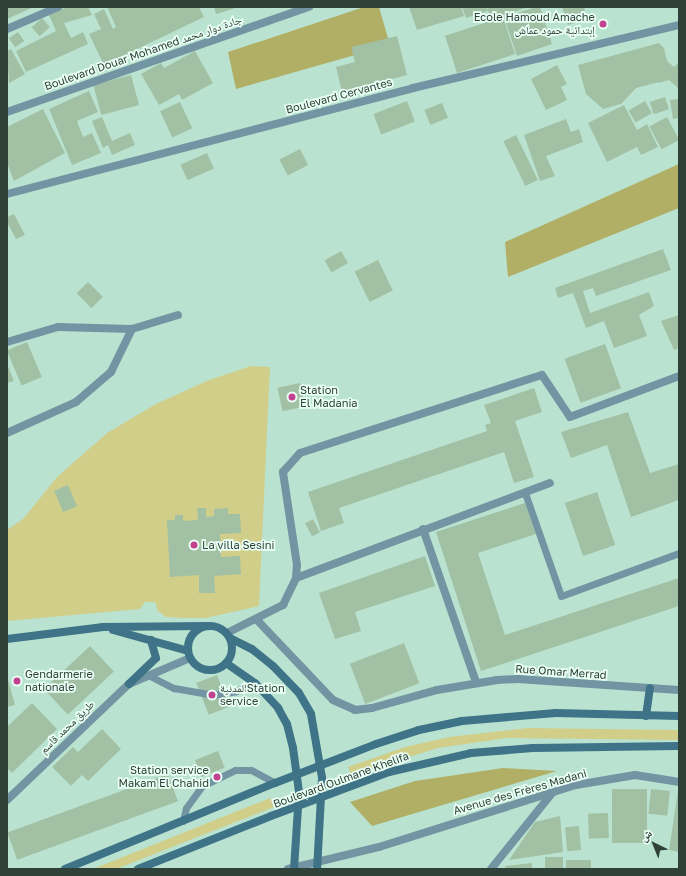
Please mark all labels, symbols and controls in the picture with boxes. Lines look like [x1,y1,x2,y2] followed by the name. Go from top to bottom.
[474,11,595,37] place label: Ecole Hamoud Amache إبتدائية حمود عماش
[43,13,243,93] street label: Boulevard Douar Mohamed جادة دوار محمد
[598,19,608,29] marker: Ecole Hamoud Amache إبتدائية حمود عماش
[284,75,394,117] street label: Boulevard Cervantes
[300,384,358,410] place label: Station El Madania
[287,392,297,402] marker: Station El Madania
[202,538,274,552] place label: La villa Sesini
[189,540,199,550] marker: La villa Sesini
[515,662,607,682] street label: Rue Omar Merrad
[25,668,93,694] place label: Gendarmerie nationale
[12,676,22,686] marker: Gendarmerie nationale
[220,682,285,708] place label: المدنيةStation service
[207,690,217,700] marker: المدنيةStation service
[37,698,97,756] street label: طريق محمد قاسم
[271,749,411,811] street label: Boulevard Oulmane Khelifa
[119,764,209,790] place label: Station service Makam El Chahid
[452,767,588,817] street label: Avenue des Frères Madani
[212,772,222,782] marker: Station service Makam El Chahid
[634,824,674,864] north arrow
[637,826,654,844] text: ش

